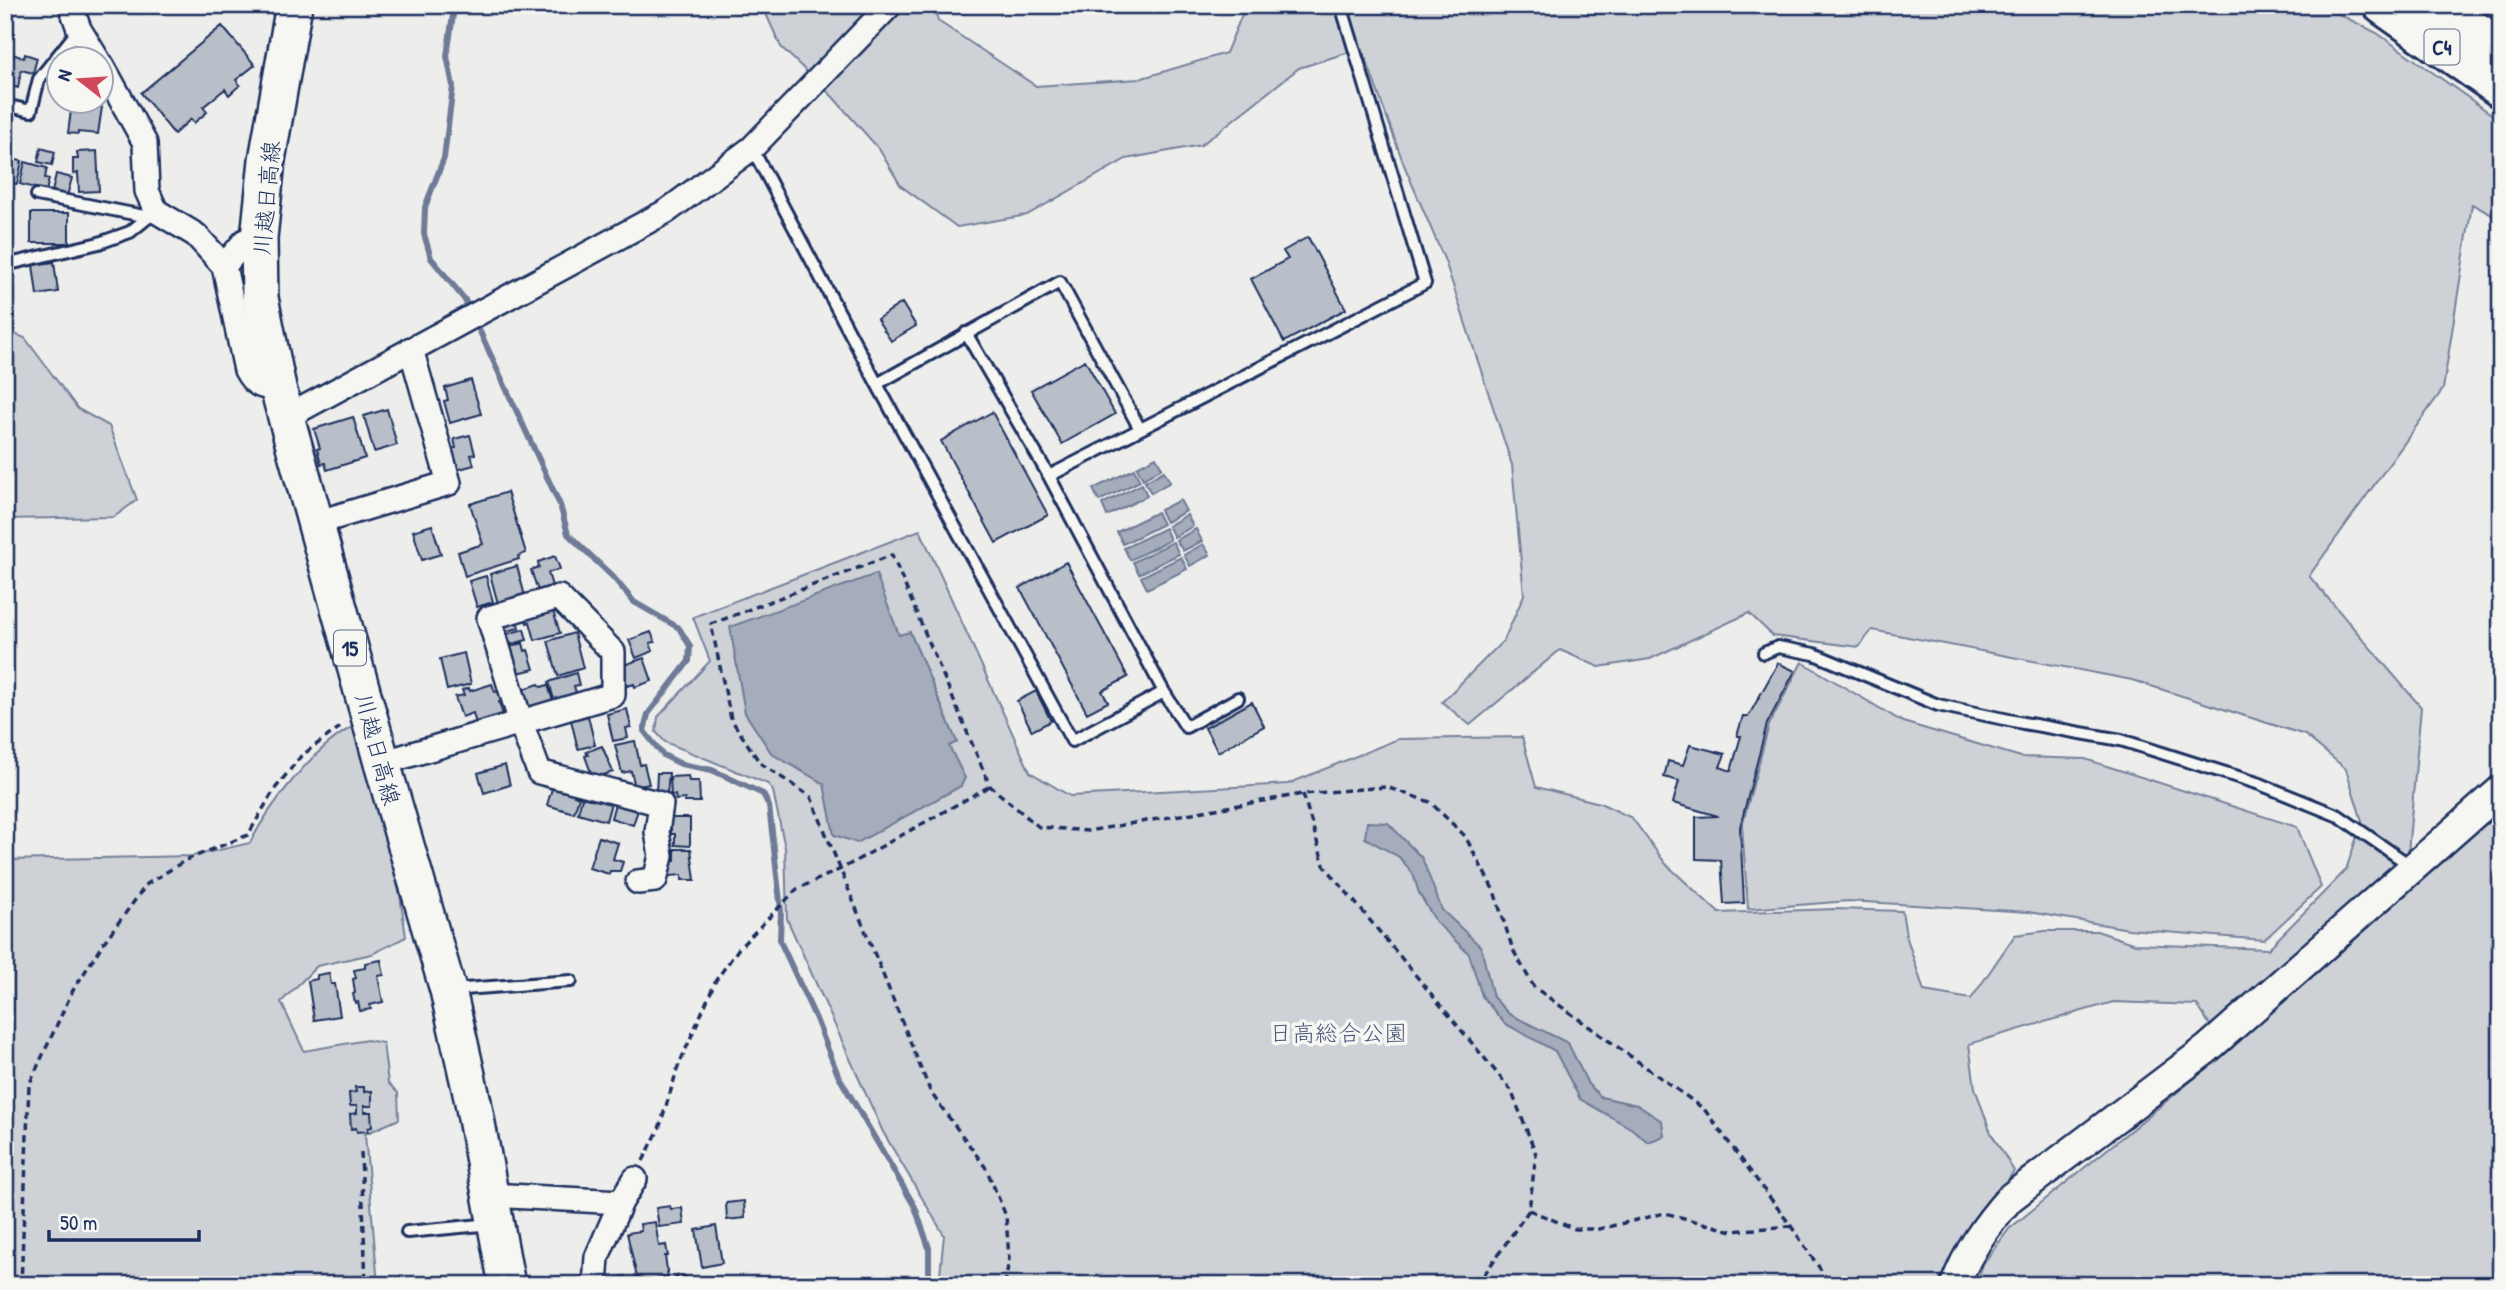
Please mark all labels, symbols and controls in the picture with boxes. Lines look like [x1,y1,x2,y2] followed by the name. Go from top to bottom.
[2424,30,2460,64] road number: C4
[46,46,116,116] north arrow
[50,66,78,84] text: N
[246,139,286,257] street label: 川越日高線
[334,630,366,666] road number: 15
[348,689,408,809] street label: 川越日高線
[1269,1017,1407,1048] park label: 日高総合公園
[49,1199,200,1243] scale bar
[60,1208,97,1237] text: 50 m

